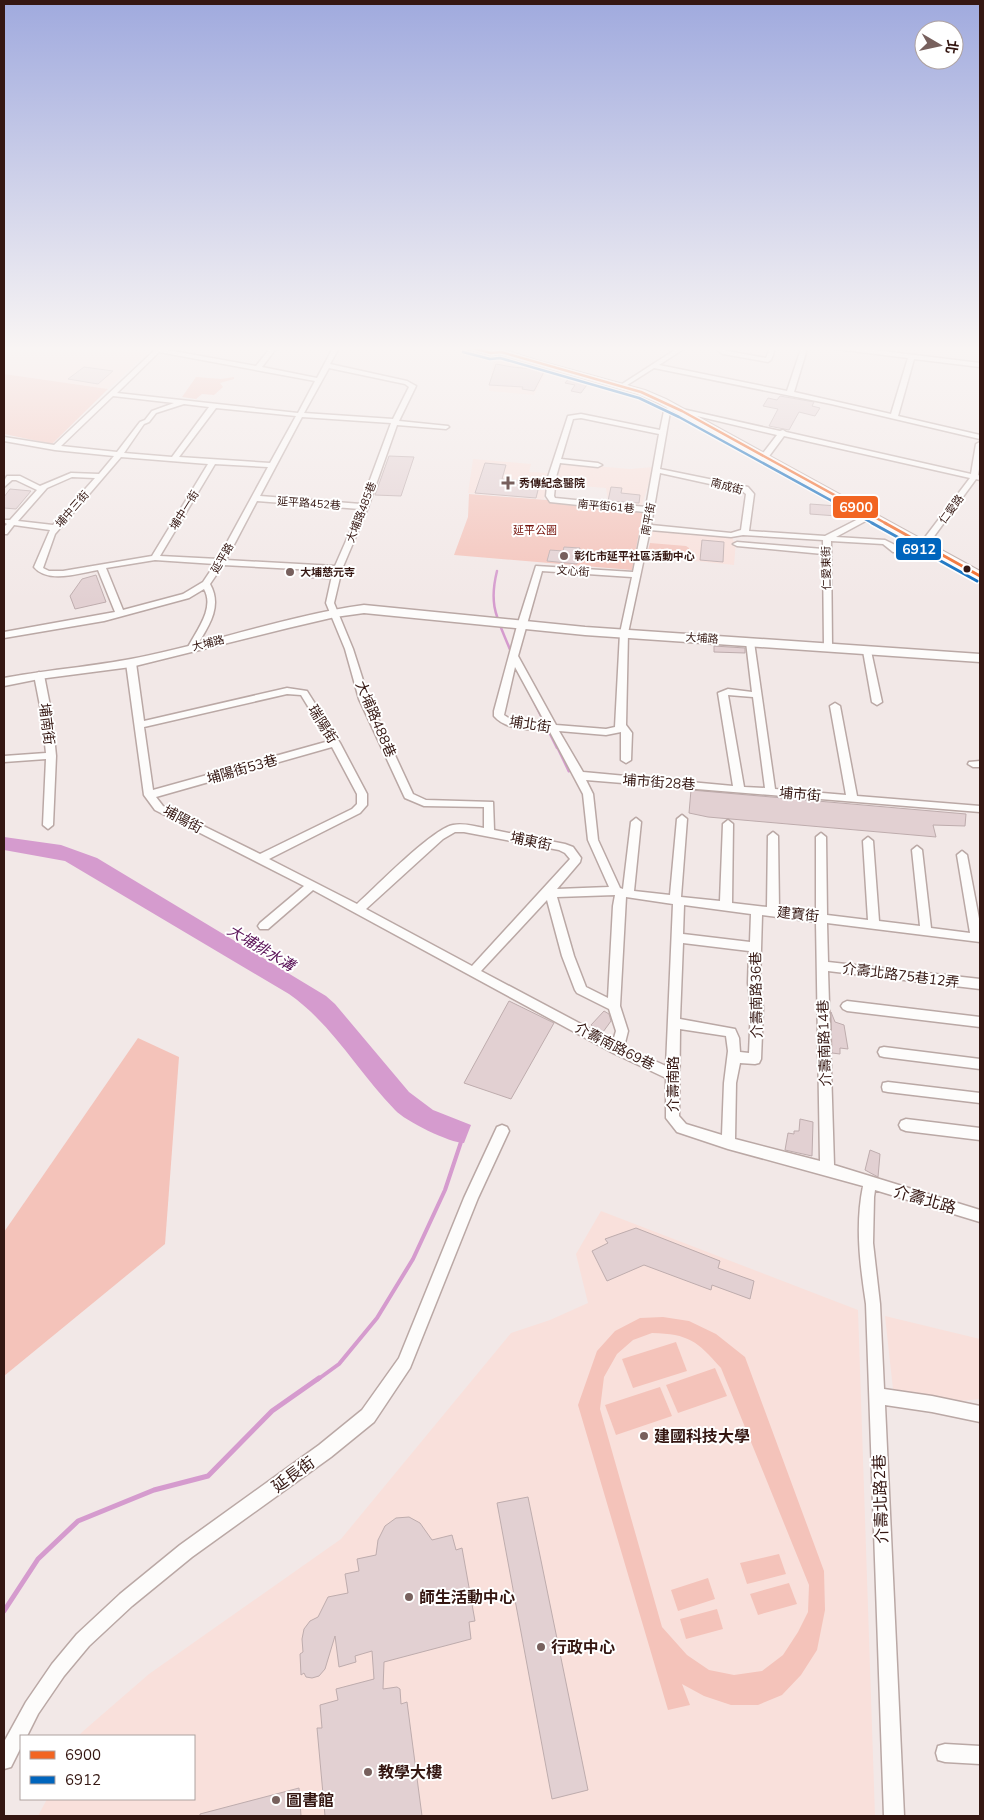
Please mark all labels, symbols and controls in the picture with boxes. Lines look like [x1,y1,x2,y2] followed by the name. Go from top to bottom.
[914,20,964,70] north arrow
[941,39,962,55] text: 北
[709,475,745,498] street label: 南成街
[501,476,515,490] marker: 秀傳紀念醫院
[519,476,585,491] place label: 秀傳紀念醫院
[343,480,380,545] street label: 大埔路485巷
[52,488,92,531] street label: 埔中三街
[166,488,202,533] street label: 埔中一街
[935,492,967,527] street label: 仁愛路
[277,494,341,513] street label: 延平路452巷
[832,495,879,519] line badge: 6900
[577,497,635,516] street label: 南平街61巷
[839,498,873,517] text: 6900
[638,501,659,537] street label: 南平街
[513,523,557,538] park label: 延平公園
[895,537,942,561] line badge: 6912
[208,540,237,576] street label: 延平路
[902,540,936,559] text: 6912
[819,546,834,590] street label: 仁愛東街
[574,549,695,564] place label: 彰化市延平社區活動中心
[558,550,570,562] marker: 彰化市延平社區活動中心
[556,563,590,580] street label: 文心街
[962,564,972,574] unlabelled marker
[300,565,355,580] place label: 大埔慈元寺
[284,566,296,578] marker: 大埔慈元寺
[685,630,719,647] street label: 大埔路
[190,632,226,655] street label: 大埔路
[351,678,400,760] street label: 大埔路488巷
[303,701,342,747] street label: 瑞陽街
[35,702,58,746] street label: 埔南街
[508,712,552,737] street label: 埔北街
[205,750,280,789] street label: 埔陽街53巷
[622,770,696,795] street label: 埔市街28巷
[778,783,822,806] street label: 埔市街
[160,801,206,838] street label: 埔陽街
[508,828,553,855] street label: 埔東街
[776,903,820,926] street label: 建寶街
[224,920,300,977] water label: 大埔排水溝
[746,951,767,1039] street label: 介壽南路36巷
[841,959,960,992] street label: 介壽北路75巷12弄
[813,999,836,1087] street label: 介壽南路14巷
[572,1018,658,1075] street label: 介壽南路69巷
[664,1056,683,1112] street label: 介壽南路
[891,1181,959,1219] street label: 介壽北路
[654,1426,750,1448] place label: 建國科技大學
[638,1430,650,1442] marker: 建國科技大學
[268,1452,319,1498] street label: 延長街
[868,1454,894,1544] street label: 介壽北路2巷
[419,1587,515,1609] place label: 師生活動中心
[403,1591,415,1603] marker: 師生活動中心
[551,1637,615,1659] place label: 行政中心
[535,1641,547,1653] marker: 行政中心
[20,1735,195,1800] legend
[65,1745,101,1765] text: 6900
[378,1762,442,1784] place label: 教學大樓
[362,1766,374,1778] marker: 教學大樓
[65,1770,101,1790] text: 6912
[286,1790,334,1812] place label: 圖書館
[270,1794,282,1806] marker: 圖書館

